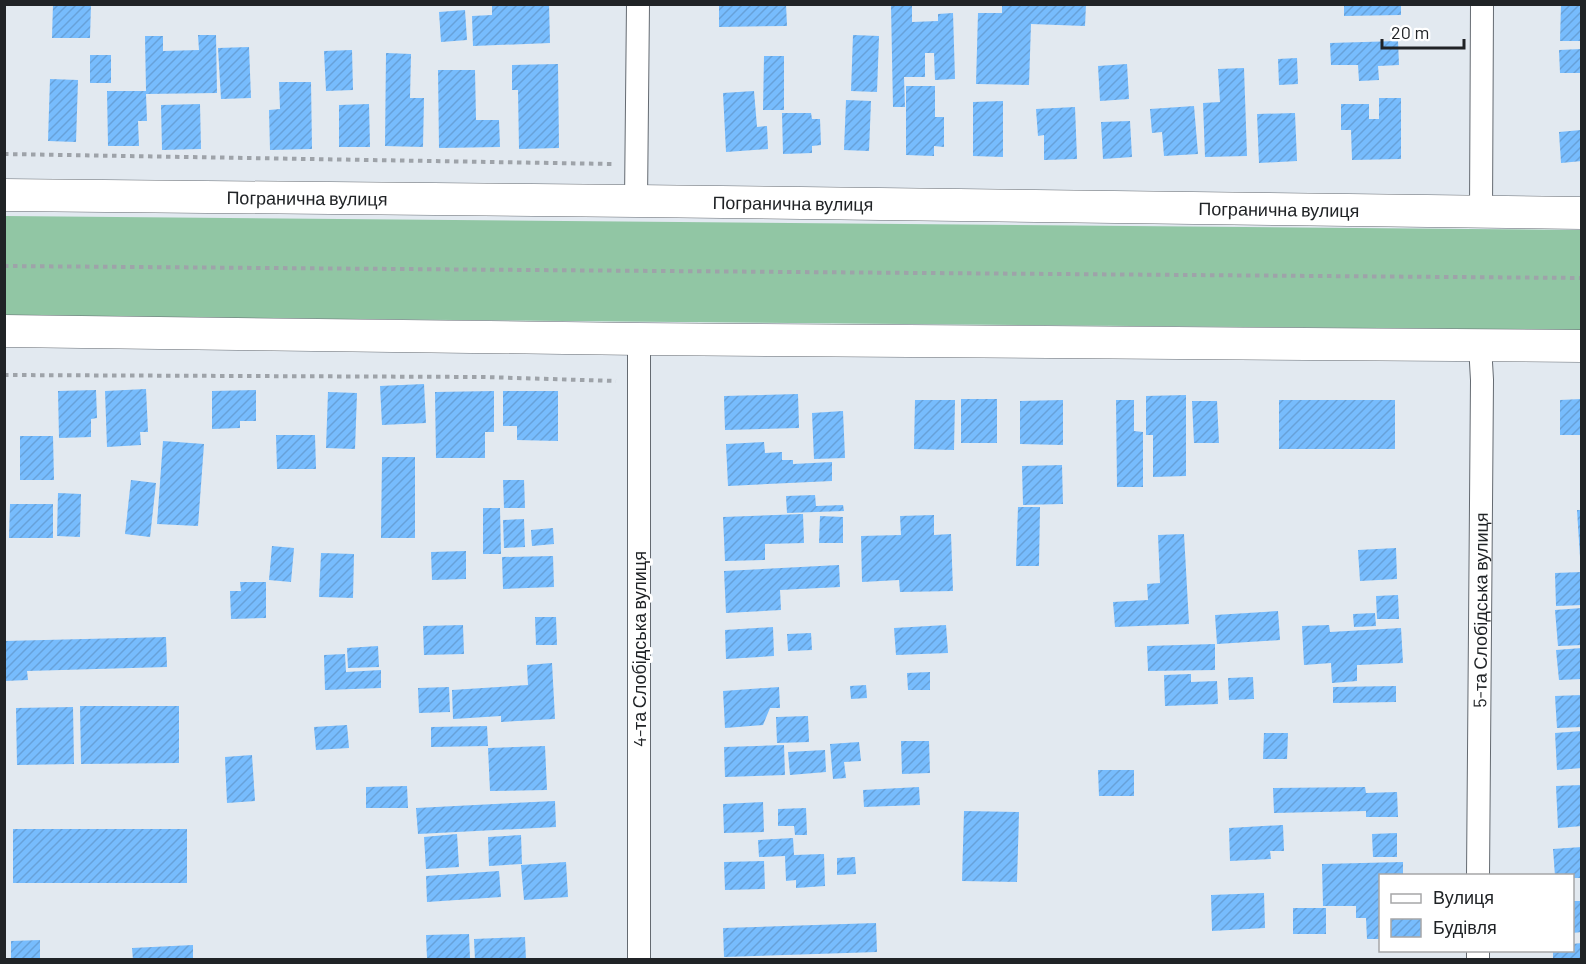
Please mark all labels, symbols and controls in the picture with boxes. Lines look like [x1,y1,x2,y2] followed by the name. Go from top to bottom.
[1382,12,1464,50] scale bar
[1391,21,1429,43] text: 20 m
[226,186,388,210] street label: Погранична вулиця
[712,191,874,215] street label: Погранична вулиця
[1198,197,1360,221] street label: Погранична вулиця
[1468,512,1492,708] street label: 5-та Слобідська вулиця
[628,551,650,747] street label: 4-та Слобідська вулиця
[1379,874,1574,952] legend
[1433,886,1494,908] text: Вулиця
[1433,916,1497,938] text: Будівля

